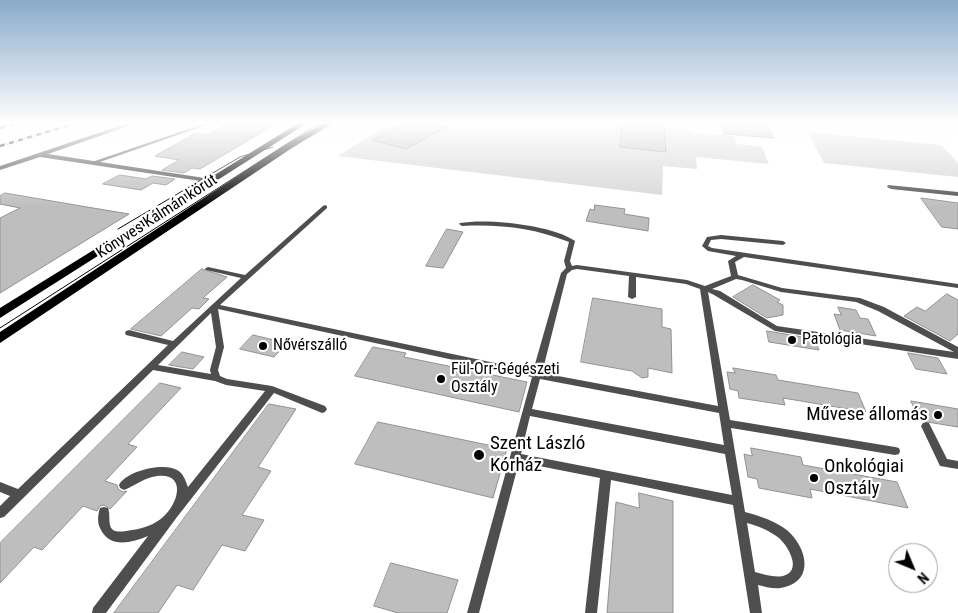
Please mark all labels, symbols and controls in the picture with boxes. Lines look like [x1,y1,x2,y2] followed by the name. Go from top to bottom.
[93,171,221,263] street label: Könyves Kálmán körút
[802,330,862,350] place label: Patológia
[786,334,798,346] marker: Patológia
[273,336,347,356] place label: Nővérszálló
[257,340,269,352] marker: Nővérszálló
[451,360,560,398] place label: Fül-Orr-Gégészeti Osztály
[435,373,447,385] marker: Fül-Orr-Gégészeti Osztály
[806,404,928,426] place label: Művese állomás
[932,409,944,421] marker: Művese állomás
[490,433,585,477] place label: Szent László Kórház
[472,448,486,462] marker: Szent László Kórház
[824,456,904,500] place label: Onkológiai Osztály
[808,472,820,484] marker: Onkológiai Osztály
[888,543,938,593] north arrow
[914,569,932,587] text: N

